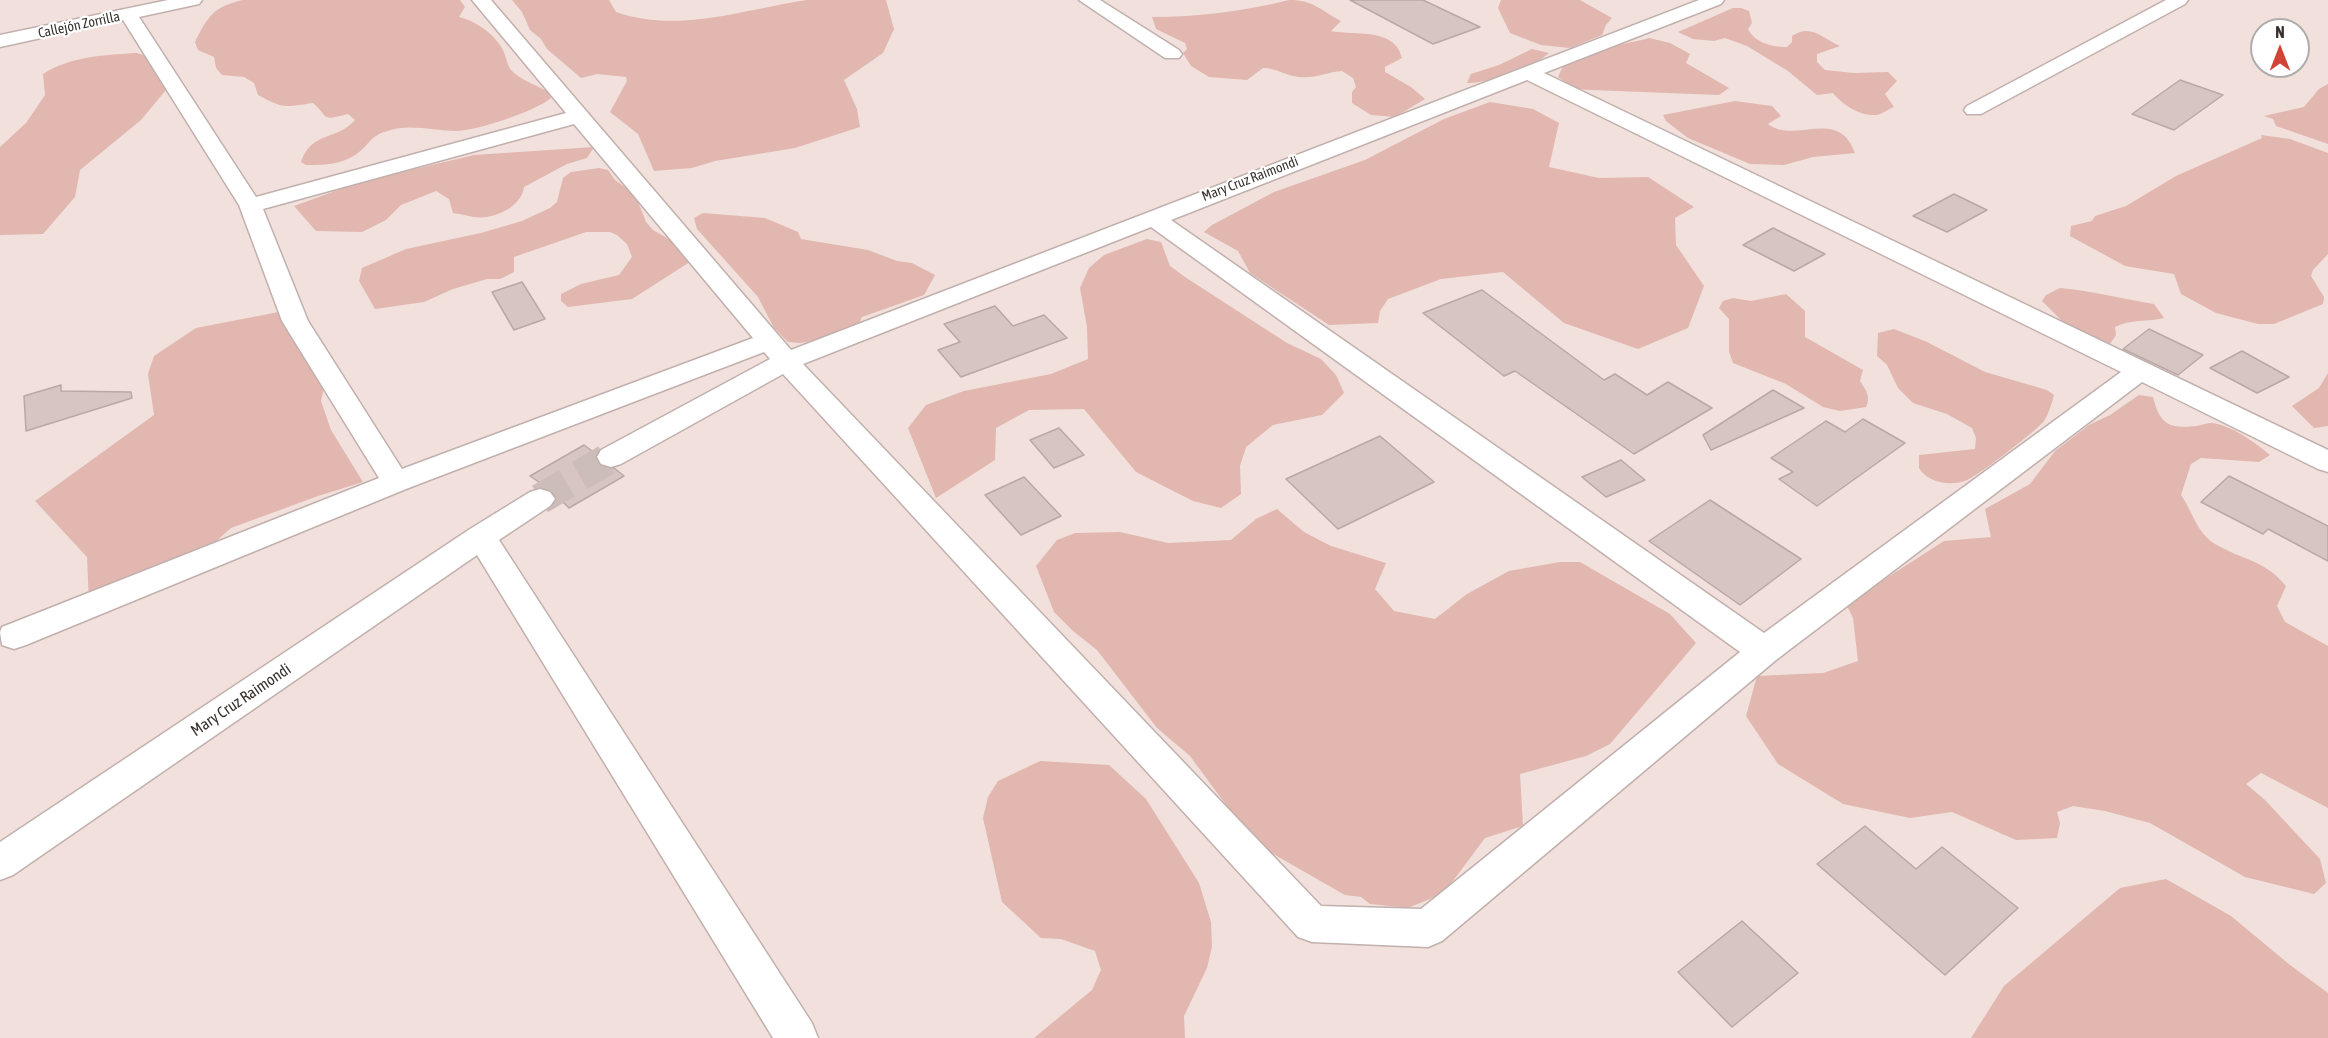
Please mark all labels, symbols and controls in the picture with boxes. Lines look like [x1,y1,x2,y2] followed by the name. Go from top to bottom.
[37,8,121,42] street label: Callejón Zorrilla
[2250,18,2310,78] north arrow
[2275,23,2285,41] text: N
[1199,153,1301,205] street label: Mary Cruz Raimondi
[187,659,295,741] street label: Mary Cruz Raimondi

